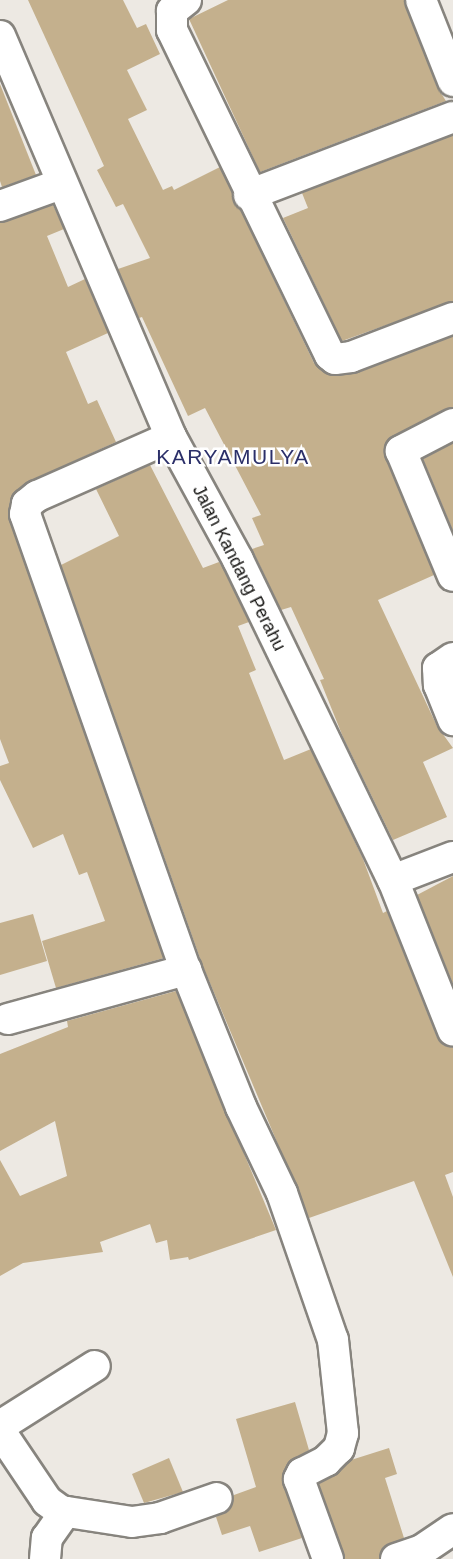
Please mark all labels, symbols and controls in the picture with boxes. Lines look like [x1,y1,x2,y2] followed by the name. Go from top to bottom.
[156,444,310,470] district label: KARYAMULYA
[188,482,290,654] street label: Jalan Kandang Perahu

